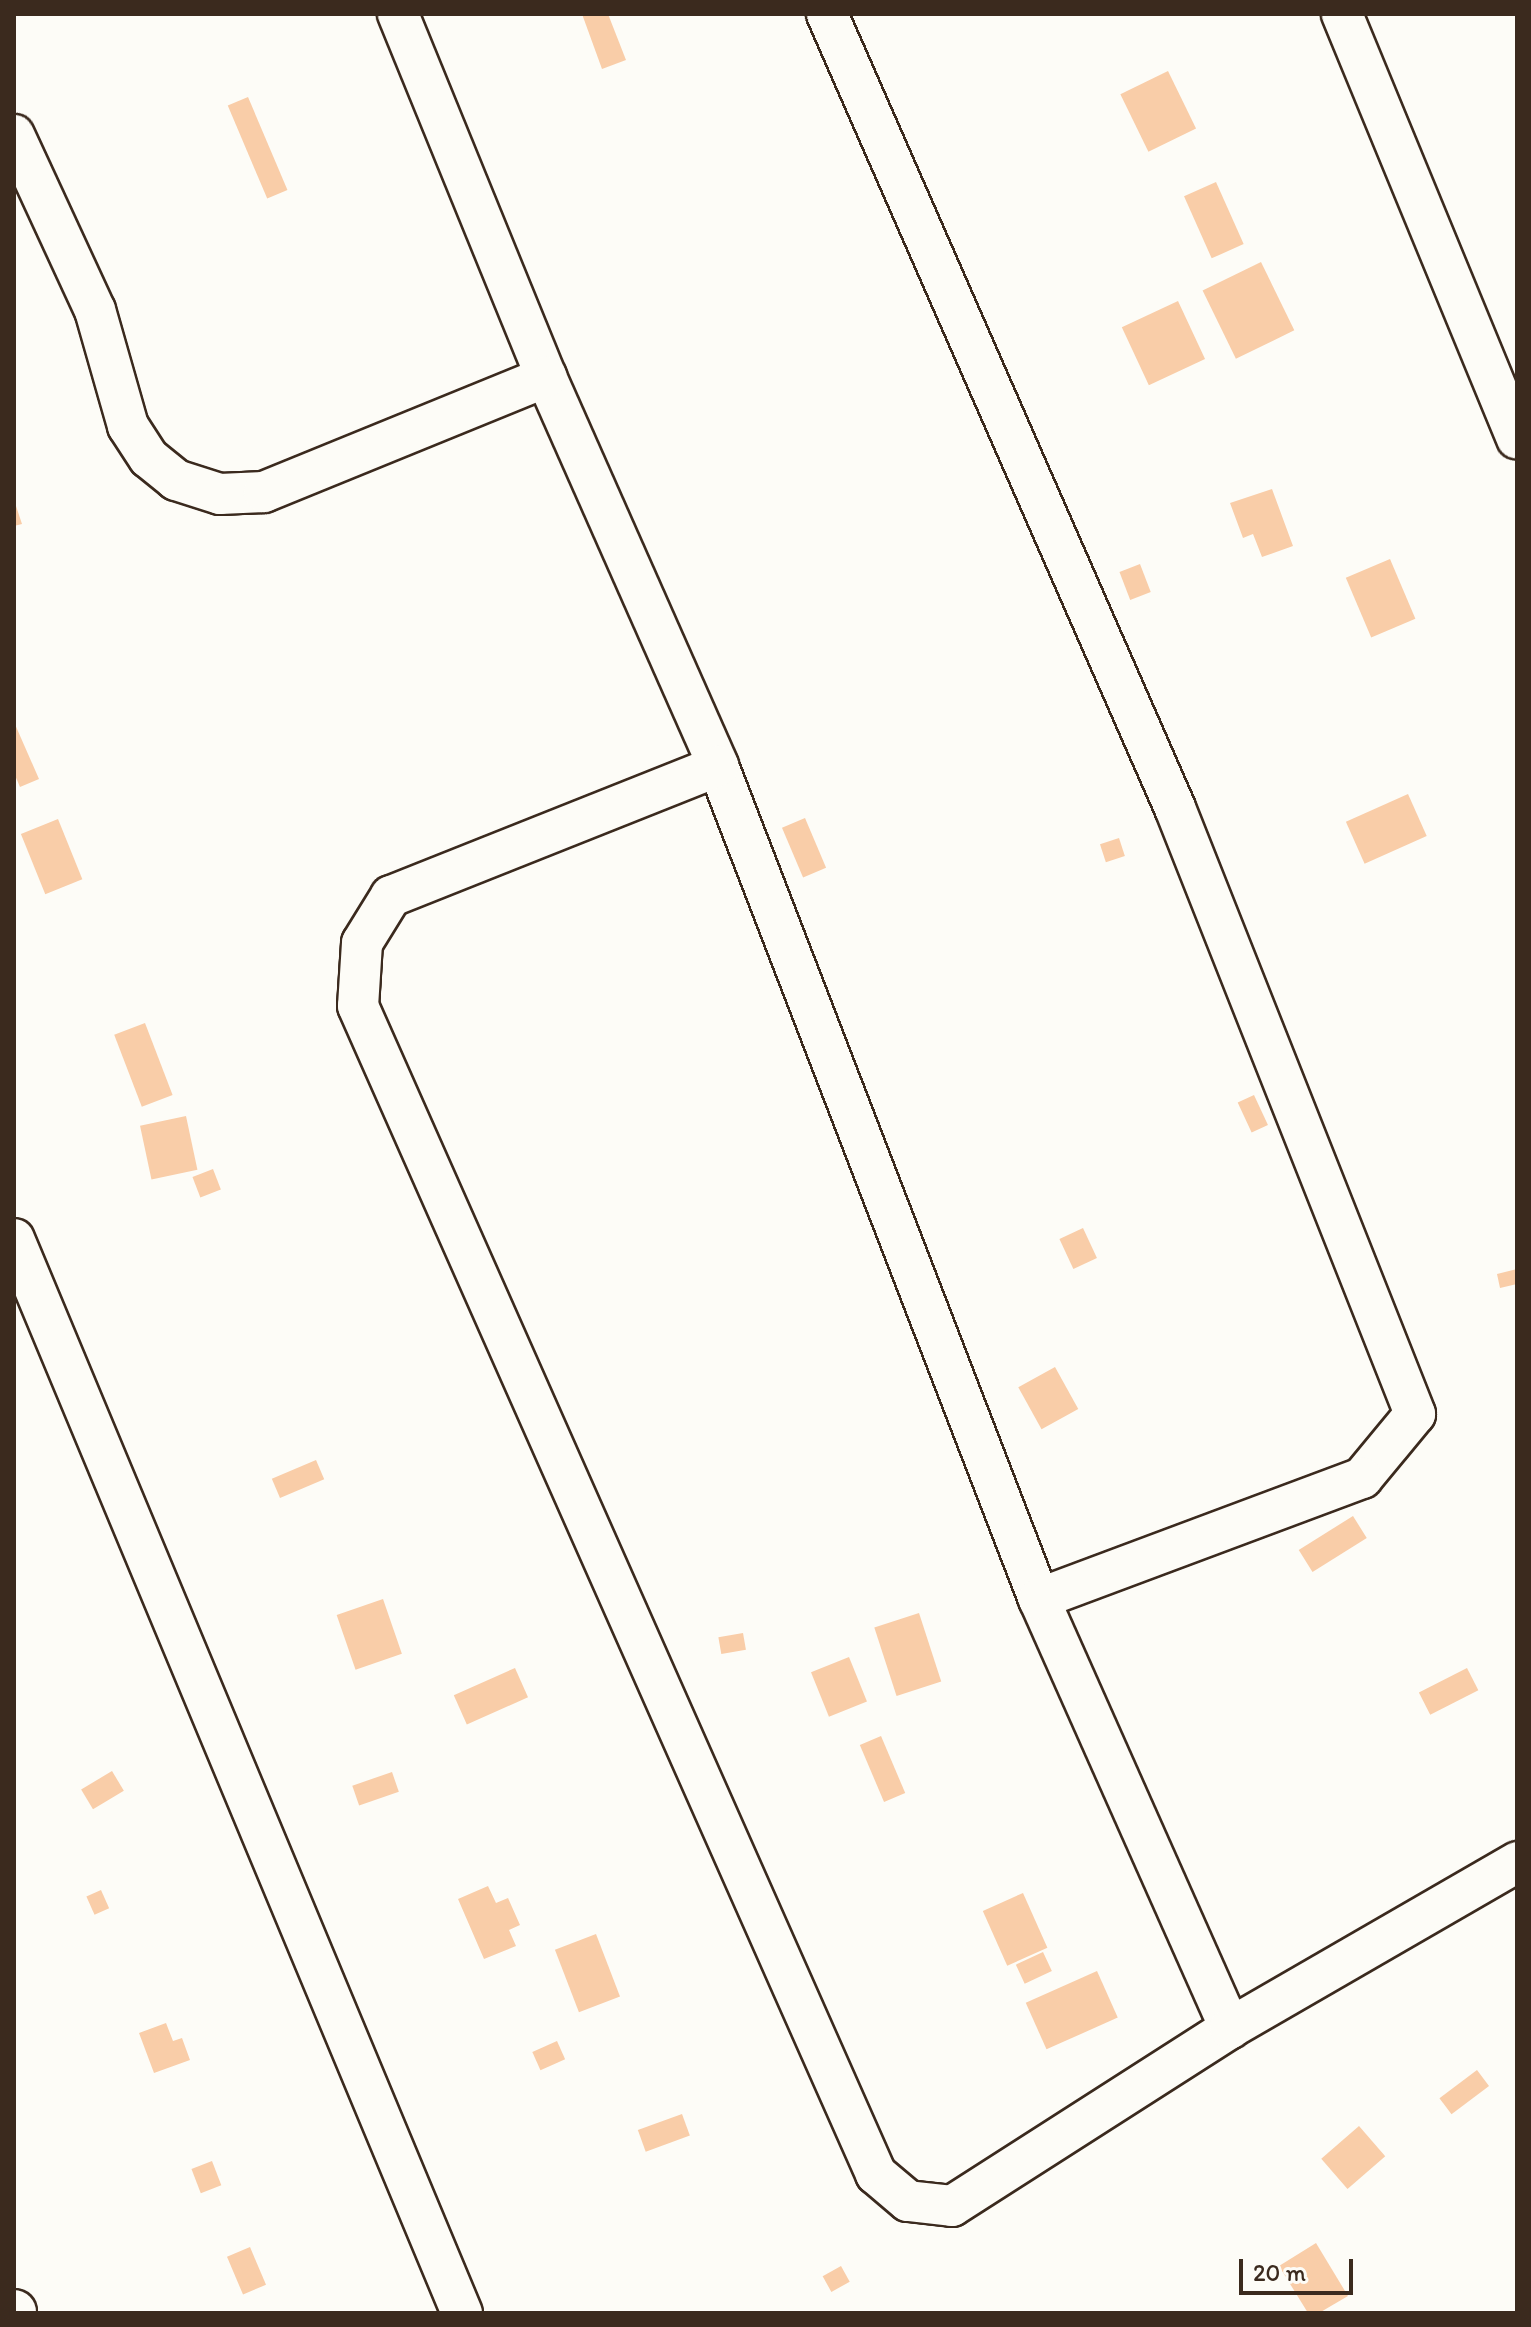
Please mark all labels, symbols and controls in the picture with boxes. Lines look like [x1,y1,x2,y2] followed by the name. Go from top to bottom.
[1243,2243,1357,2293] scale bar
[1253,2258,1306,2287] text: 20 m

